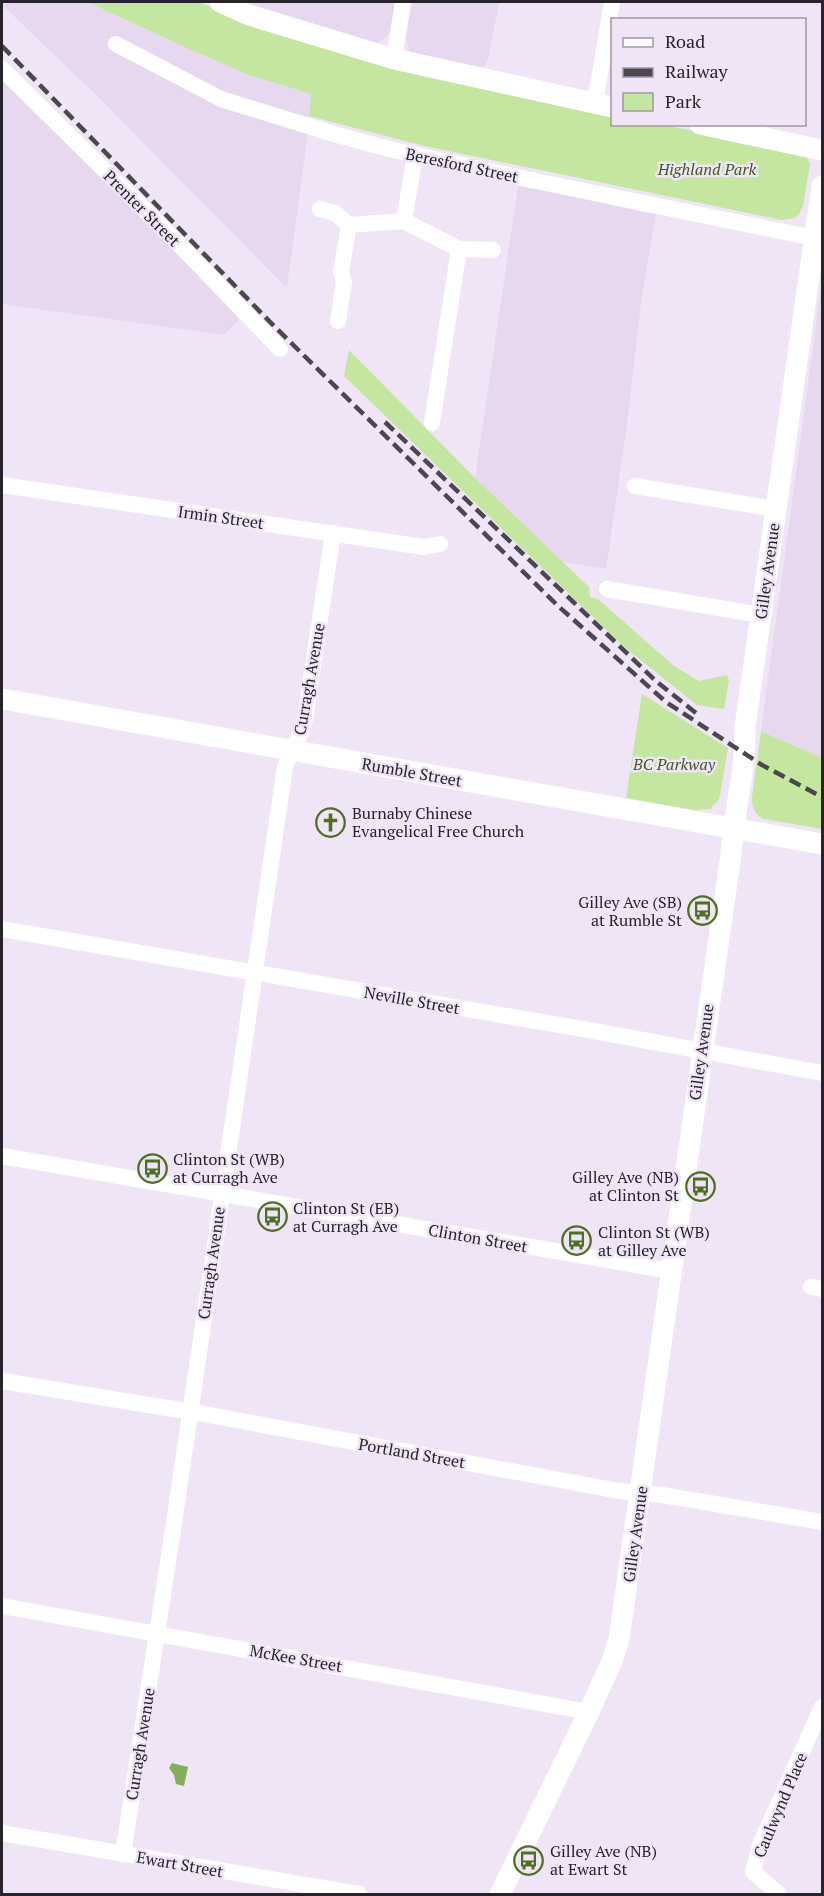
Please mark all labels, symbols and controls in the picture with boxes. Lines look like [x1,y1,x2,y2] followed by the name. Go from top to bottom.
[611,18,806,126] legend
[665,29,705,53] text: Road
[665,59,729,83] text: Railway
[665,89,702,113] text: Park
[404,142,520,188] street label: Beresford Street
[657,158,756,180] park label: Highland Park
[99,165,185,251] street label: Prenter Street
[177,500,265,534] street label: Irmin Street
[749,521,785,621] street label: Gilley Avenue
[288,621,330,737] street label: Curragh Avenue
[360,752,464,792] street label: Rumble Street
[632,753,716,775] park label: BC Parkway
[352,802,525,842] place label: Burnaby Chinese Evangelical Free Church
[315,806,347,838] church icon: Burnaby Chinese Evangelical Free Church
[578,891,682,931] place label: Gilley Ave (SB) at Rumble St
[687,895,719,927] bus stop icon: Gilley Ave (SB) at Rumble St
[362,981,462,1019] street label: Neville Street
[683,1002,719,1102] street label: Gilley Avenue
[173,1148,285,1188] place label: Clinton St (WB) at Curragh Ave
[136,1152,168,1184] bus stop icon: Clinton St (WB) at Curragh Ave
[572,1166,679,1206] place label: Gilley Ave (NB) at Clinton St
[684,1170,716,1202] bus stop icon: Gilley Ave (NB) at Clinton St
[293,1197,399,1237] place label: Clinton St (EB) at Curragh Ave
[256,1201,288,1233] bus stop icon: Clinton St (EB) at Curragh Ave
[192,1205,230,1321] street label: Curragh Avenue
[427,1218,529,1258] street label: Clinton Street
[598,1221,710,1261] place label: Clinton St (WB) at Gilley Ave
[561,1225,593,1257] bus stop icon: Clinton St (WB) at Gilley Ave
[357,1433,467,1473] street label: Portland Street
[617,1484,653,1584] street label: Gilley Avenue
[248,1639,344,1677] street label: McKee Street
[120,1686,160,1802] street label: Curragh Avenue
[748,1749,812,1861] street label: Caulwynd Place
[550,1840,657,1880] place label: Gilley Ave (NB) at Ewart St
[513,1844,545,1876] bus stop icon: Gilley Ave (NB) at Ewart St
[135,1846,225,1882] street label: Ewart Street

